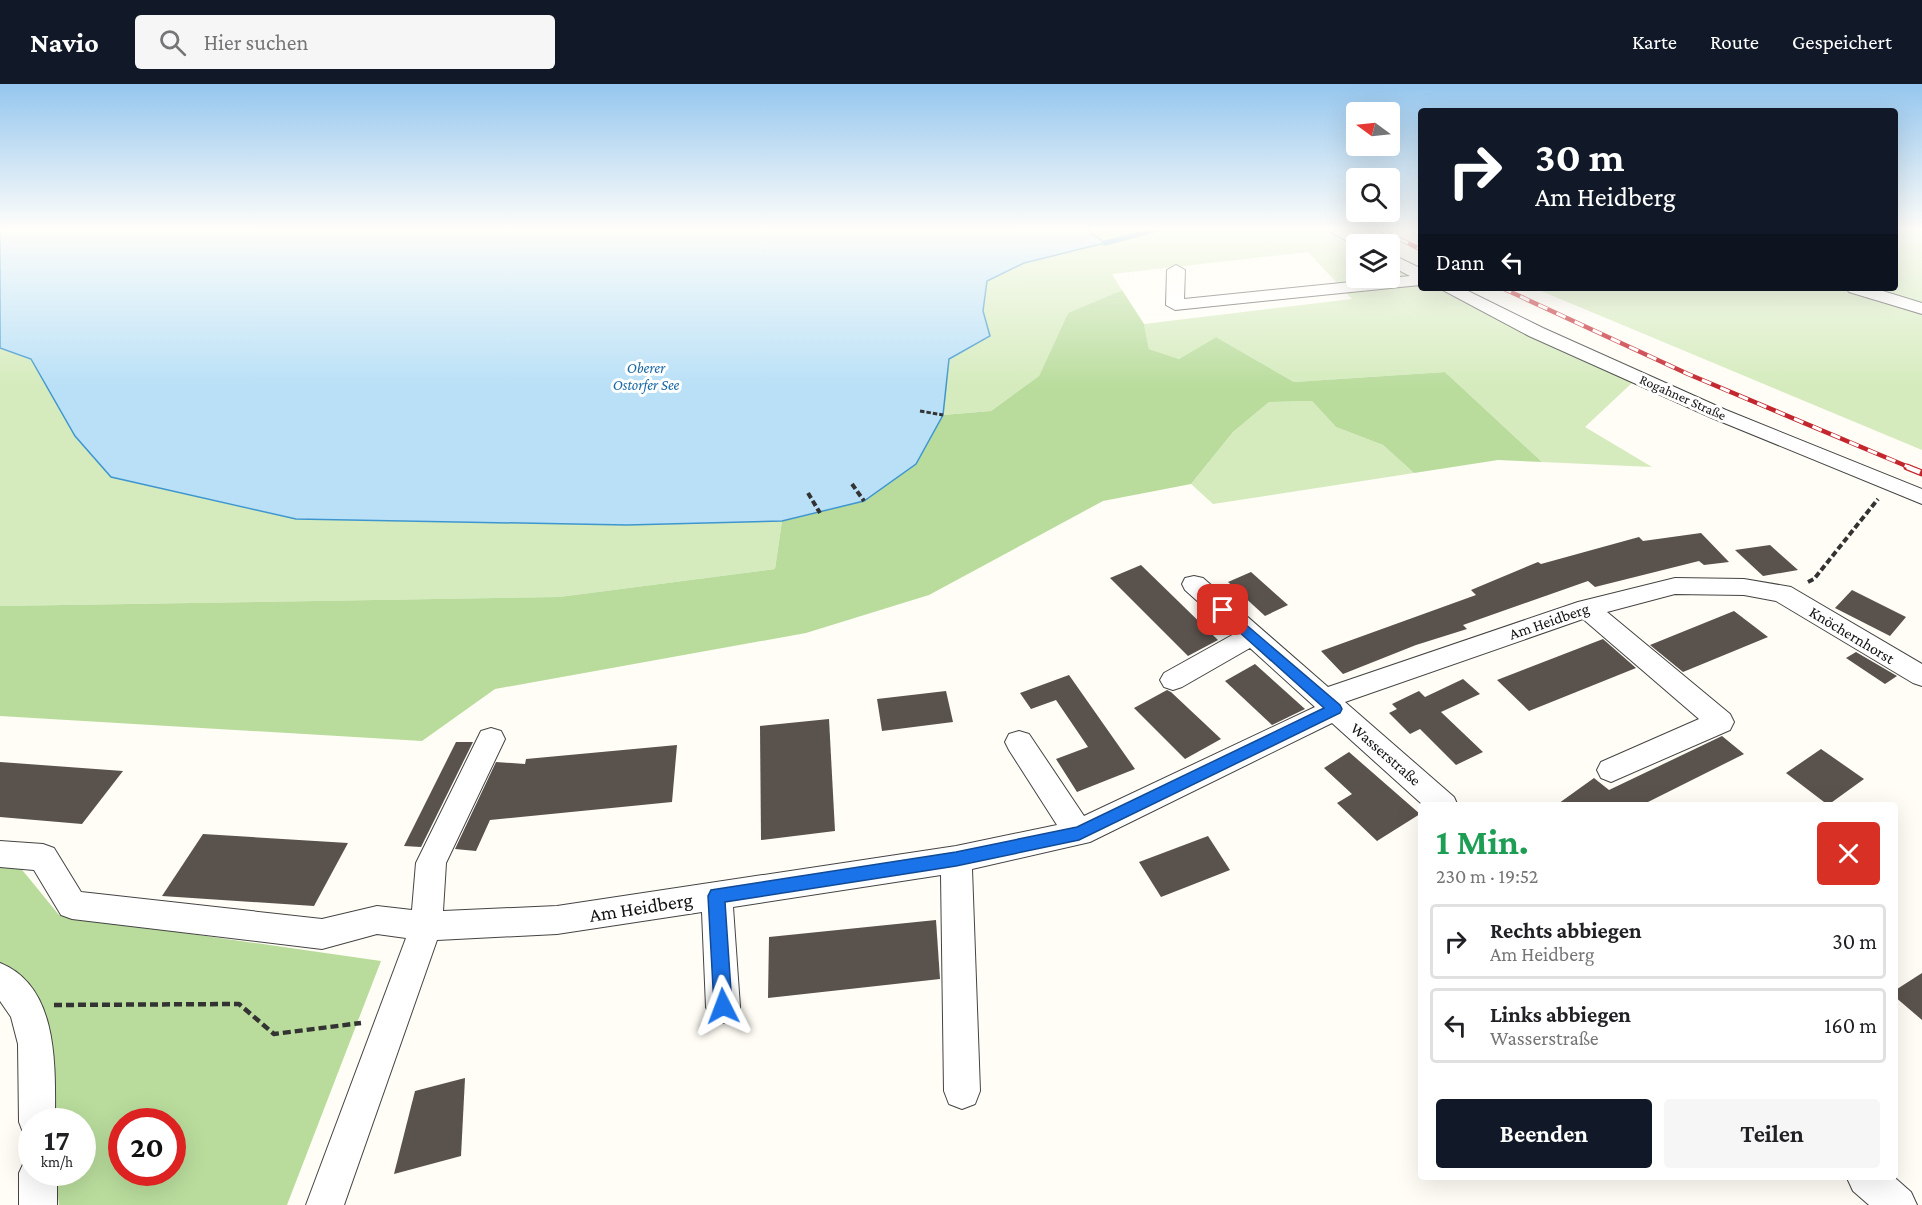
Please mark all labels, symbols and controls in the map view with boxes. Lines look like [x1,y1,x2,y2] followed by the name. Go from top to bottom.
[135,15,555,69] search box
[156,26,189,59] icon: search
[30,27,99,58] text: Navio
[204,30,308,55] text: Hier suchen
[1632,30,1677,54] text: Karte
[1710,30,1759,54] text: Route
[1792,30,1892,54] text: Gespeichert
[1346,102,1400,156] north arrow
[1346,102,1400,288] map controls
[1436,132,1514,210] icon: right
[1535,133,1625,180] text: 30 m
[1346,168,1400,222] button: search
[1535,182,1676,212] text: Am Heidberg
[1346,234,1400,288] button: layers
[1496,246,1529,279] icon: left
[1436,250,1484,275] text: Dann
[613,360,680,394] water label: Oberer Ostorfer See
[1637,371,1729,423] street label: Rogahner Straße
[1197,584,1248,635] pin
[1206,593,1239,626] icon: arrive
[1507,599,1592,644] street label: Am Heidberg
[1807,603,1898,667] street label: Knöchernhorst
[1348,719,1424,789] street label: Wasserstraße
[1436,822,1529,862] text: 1 Min.
[1817,822,1880,885] button: close
[1436,865,1538,887] text: 230 m · 19:52
[588,888,695,927] street label: Am Heidberg
[1490,918,1642,943] text: Rechts abbiegen
[1439,925,1472,958] icon: right
[1832,929,1877,954] text: 30 m
[1490,943,1594,965] text: Am Heidberg
[691,974,755,1038] position arrow
[1490,1002,1631,1027] text: Links abbiegen
[1439,1009,1472,1042] icon: left
[1824,1013,1877,1038] text: 160 m
[1490,1027,1599,1049] text: Wasserstraße
[1436,1099,1652,1168] button: Beenden
[1664,1099,1880,1168] button: Teilen
[108,1108,186,1186] speed limit sign: 20
[44,1123,70,1156] text: 17
[41,1154,73,1170] text: km/h

